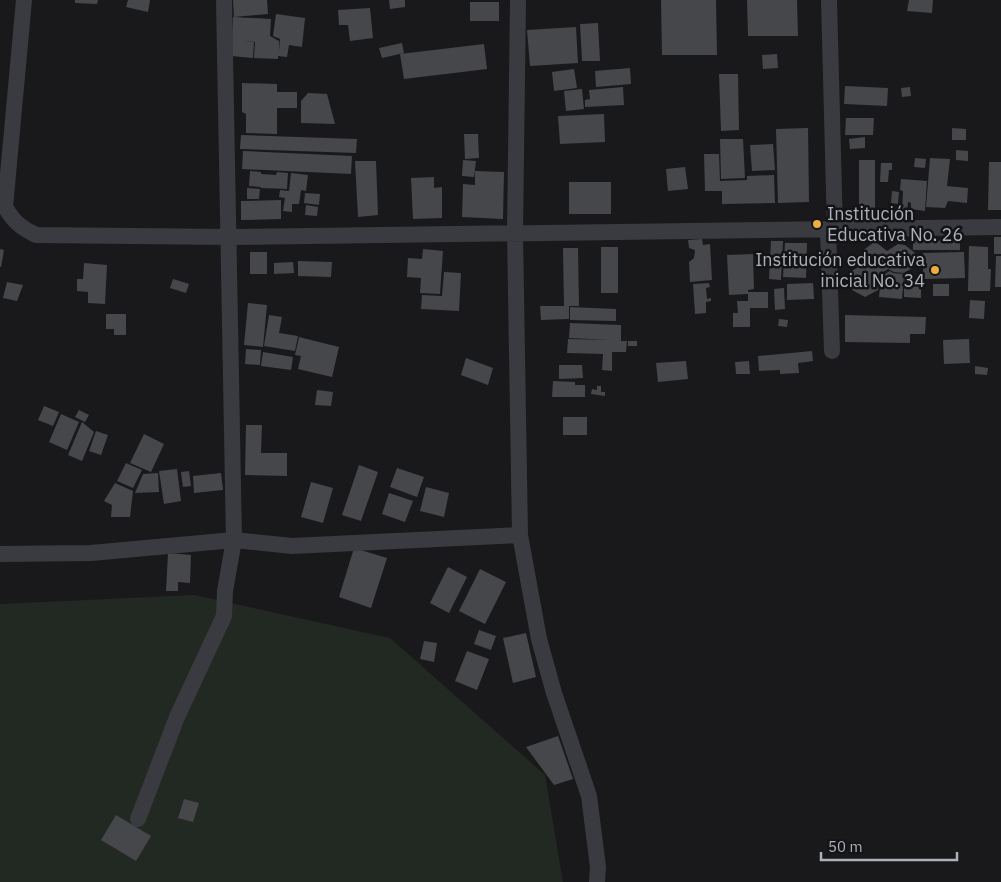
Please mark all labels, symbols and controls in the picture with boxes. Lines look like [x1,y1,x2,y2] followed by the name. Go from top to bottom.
[827,202,963,246] place label: Institución Educativa No. 26
[811,218,823,230] marker: Institución Educativa No. 26
[755,248,925,292] place label: Institución educativa inicial No. 34
[929,264,941,276] marker: Institución educativa inicial No. 34
[821,830,957,862] scale bar
[828,837,863,856] text: 50 m

